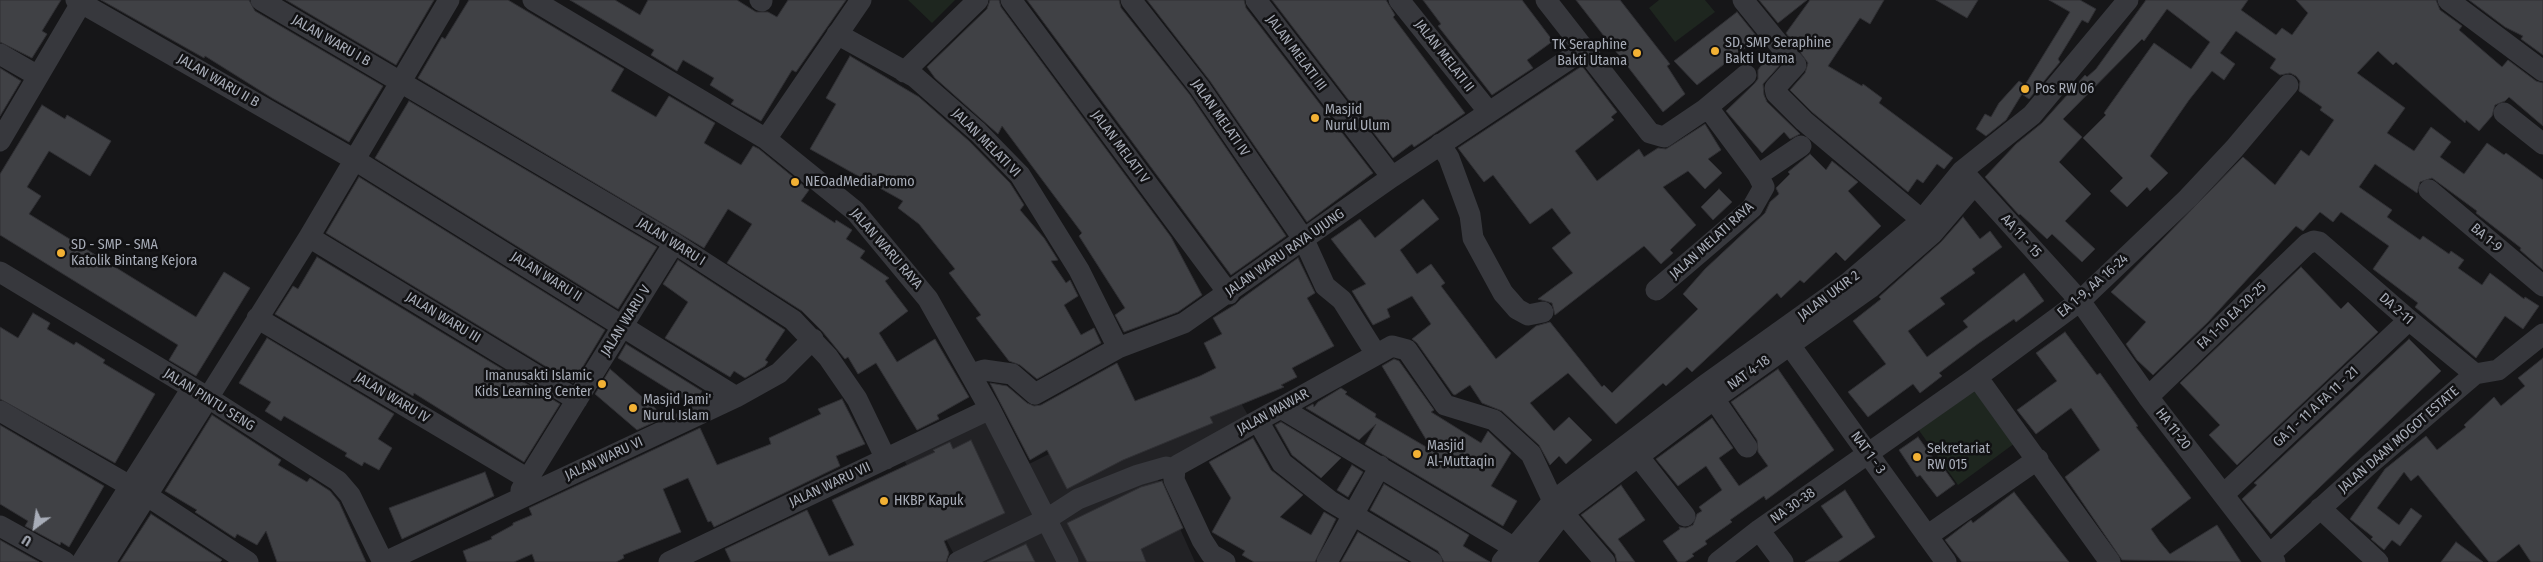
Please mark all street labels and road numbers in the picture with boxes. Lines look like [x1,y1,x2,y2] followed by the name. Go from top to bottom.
[289,12,373,70] street label: JALAN WARU I B
[1262,12,1330,94] street label: JALAN MELATI III
[1411,17,1477,95] street label: JALAN MELATI II
[174,51,262,111] street label: JALAN WARU II B
[1187,76,1253,160] street label: JALAN MELATI IV
[948,105,1024,181] street label: JALAN MELATI VI
[1087,107,1153,187] street label: JALAN MELATI V
[1667,199,1757,283] street label: JALAN MELATI RAYA
[846,205,926,293] street label: JALAN WARU RAYA
[1222,206,1348,300] street label: JALAN WARU RAYA UJUNG
[1997,211,2045,261] street label: AA 11 - 15
[634,214,708,270] street label: JALAN WARU I
[2467,220,2505,256] street label: BA 1-9
[507,248,585,306] street label: JALAN WARU II
[2054,251,2132,321] street label: EA 1-9, AA 16-24
[1795,267,1863,325] street label: JALAN UKIR 2
[2194,279,2270,353] street label: FA 1-10 EA 20-25
[598,282,654,360] street label: JALAN WARU V
[402,289,484,347] street label: JALAN WARU III
[2375,290,2417,328] street label: DA 2-11
[1725,352,1773,394] street label: NAT 4-18
[2270,363,2362,451] street label: GA 1 - 11 A FA 11 - 21
[160,365,258,435] street label: JALAN PINTU SENG
[352,369,432,427] street label: JALAN WARU IV
[2335,383,2463,497] street label: JALAN DAAN MOGOT ESTATE
[1234,385,1312,439] street label: JALAN MAWAR
[2152,405,2194,453] street label: HA 11-20
[1847,428,1889,478] street label: NAT 1 - 3
[562,434,646,484] street label: JALAN WARU VI
[787,459,873,511] street label: JALAN WARU VII
[1768,485,1818,527] street label: NA 30-38

